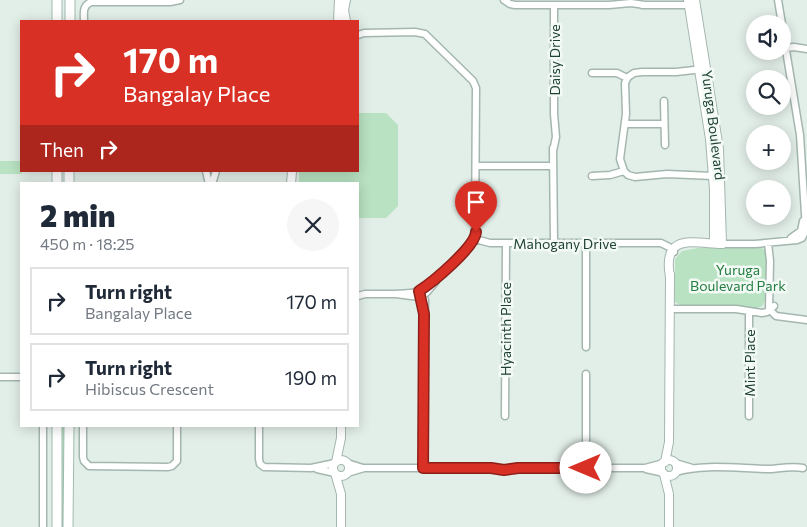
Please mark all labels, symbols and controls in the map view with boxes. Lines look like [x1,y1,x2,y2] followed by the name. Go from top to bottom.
[746,15,791,225] map controls
[746,15,791,60] button: sound
[546,24,563,96] street label: Daisy Drive
[123,37,218,80] text: 170 m
[40,40,105,105] icon: right
[699,69,729,181] street label: Yuruga Boulevard
[746,70,791,115] button: search
[123,80,270,107] text: Bangalay Place
[746,125,791,170] button: +
[94,135,122,163] icon: right
[40,138,84,161] text: Then
[746,180,791,225] button: −
[455,181,497,232] pin
[462,188,490,216] icon: arrive
[40,196,115,233] text: 2 min
[287,199,339,251] button: close
[40,234,135,253] text: 450 m · 18:25
[513,235,617,252] street label: Mahogany Drive
[690,261,786,294] park label: Yuruga Boulevard Park
[85,280,172,303] text: Turn right
[497,282,514,376] street label: Hyacinth Place
[42,287,70,315] icon: right
[286,290,337,313] text: 170 m
[85,303,192,322] text: Bangalay Place
[741,329,758,397] street label: Mint Place
[85,356,172,379] text: Turn right
[42,363,70,391] icon: right
[285,366,337,389] text: 190 m
[85,379,214,398] text: Hibiscus Crescent
[559,441,611,493] position arrow

